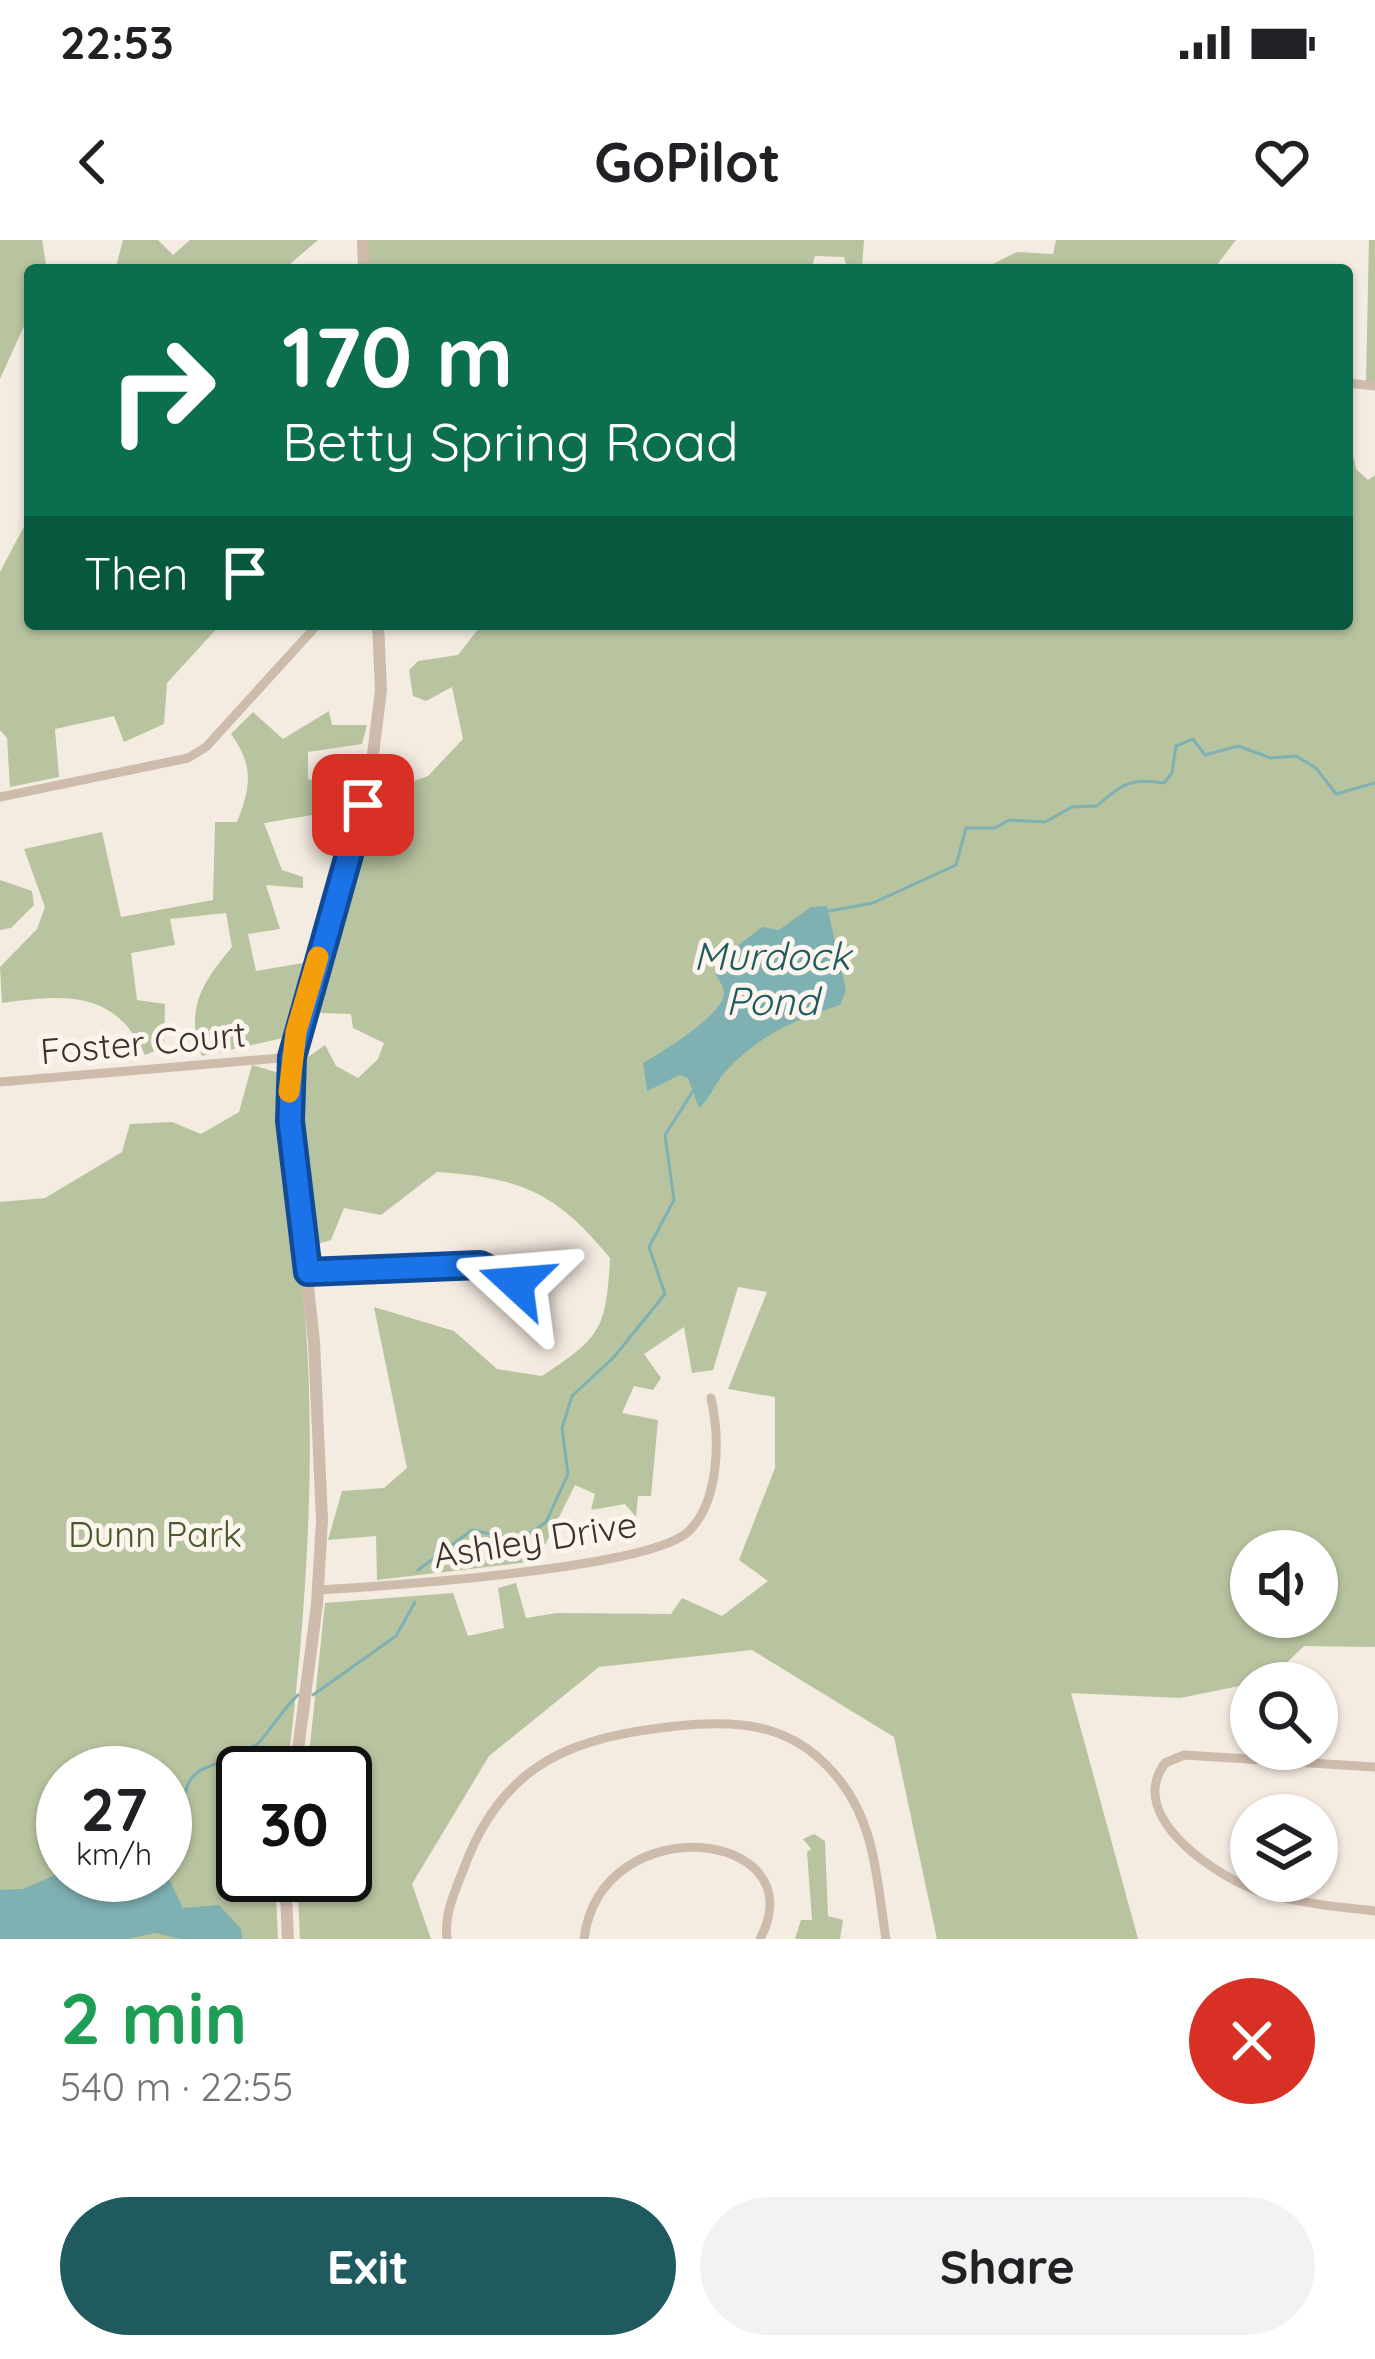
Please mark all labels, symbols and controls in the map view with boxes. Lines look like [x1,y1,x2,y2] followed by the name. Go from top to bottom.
[60,14,174,70] text: 22:53
[594,128,781,196] text: GoPilot
[60,129,126,195] icon: back
[1249,129,1315,195] icon: heart
[282,303,513,408] text: 170 m
[84,312,240,468] icon: right
[282,407,739,475] text: Betty Spring Road
[212,540,278,606] icon: arrive
[84,545,188,601] text: Then
[312,754,414,856] pin
[330,772,396,838] icon: arrive
[694,931,854,1025] water label: Murdock Pond
[38,1011,248,1073] street label: Foster Court
[453,1220,579,1346] position arrow
[430,1501,640,1577] street label: Ashley Drive
[68,1511,242,1556] park label: Dunn Park
[1230,1530,1338,1902] map controls
[1230,1530,1338,1638] button: sound
[1230,1662,1338,1770] button: search
[216,1746,372,1902] speed limit sign: 30
[80,1771,148,1846] text: 27
[1230,1794,1338,1902] button: layers
[76,1835,152,1873] text: km/h
[60,1972,247,2062] text: 2 min
[1189,1978,1315,2104] button: close
[60,2062,293,2111] text: 540 m · 22:55
[60,2197,676,2335] button: Exit
[700,2197,1315,2335] button: Share

